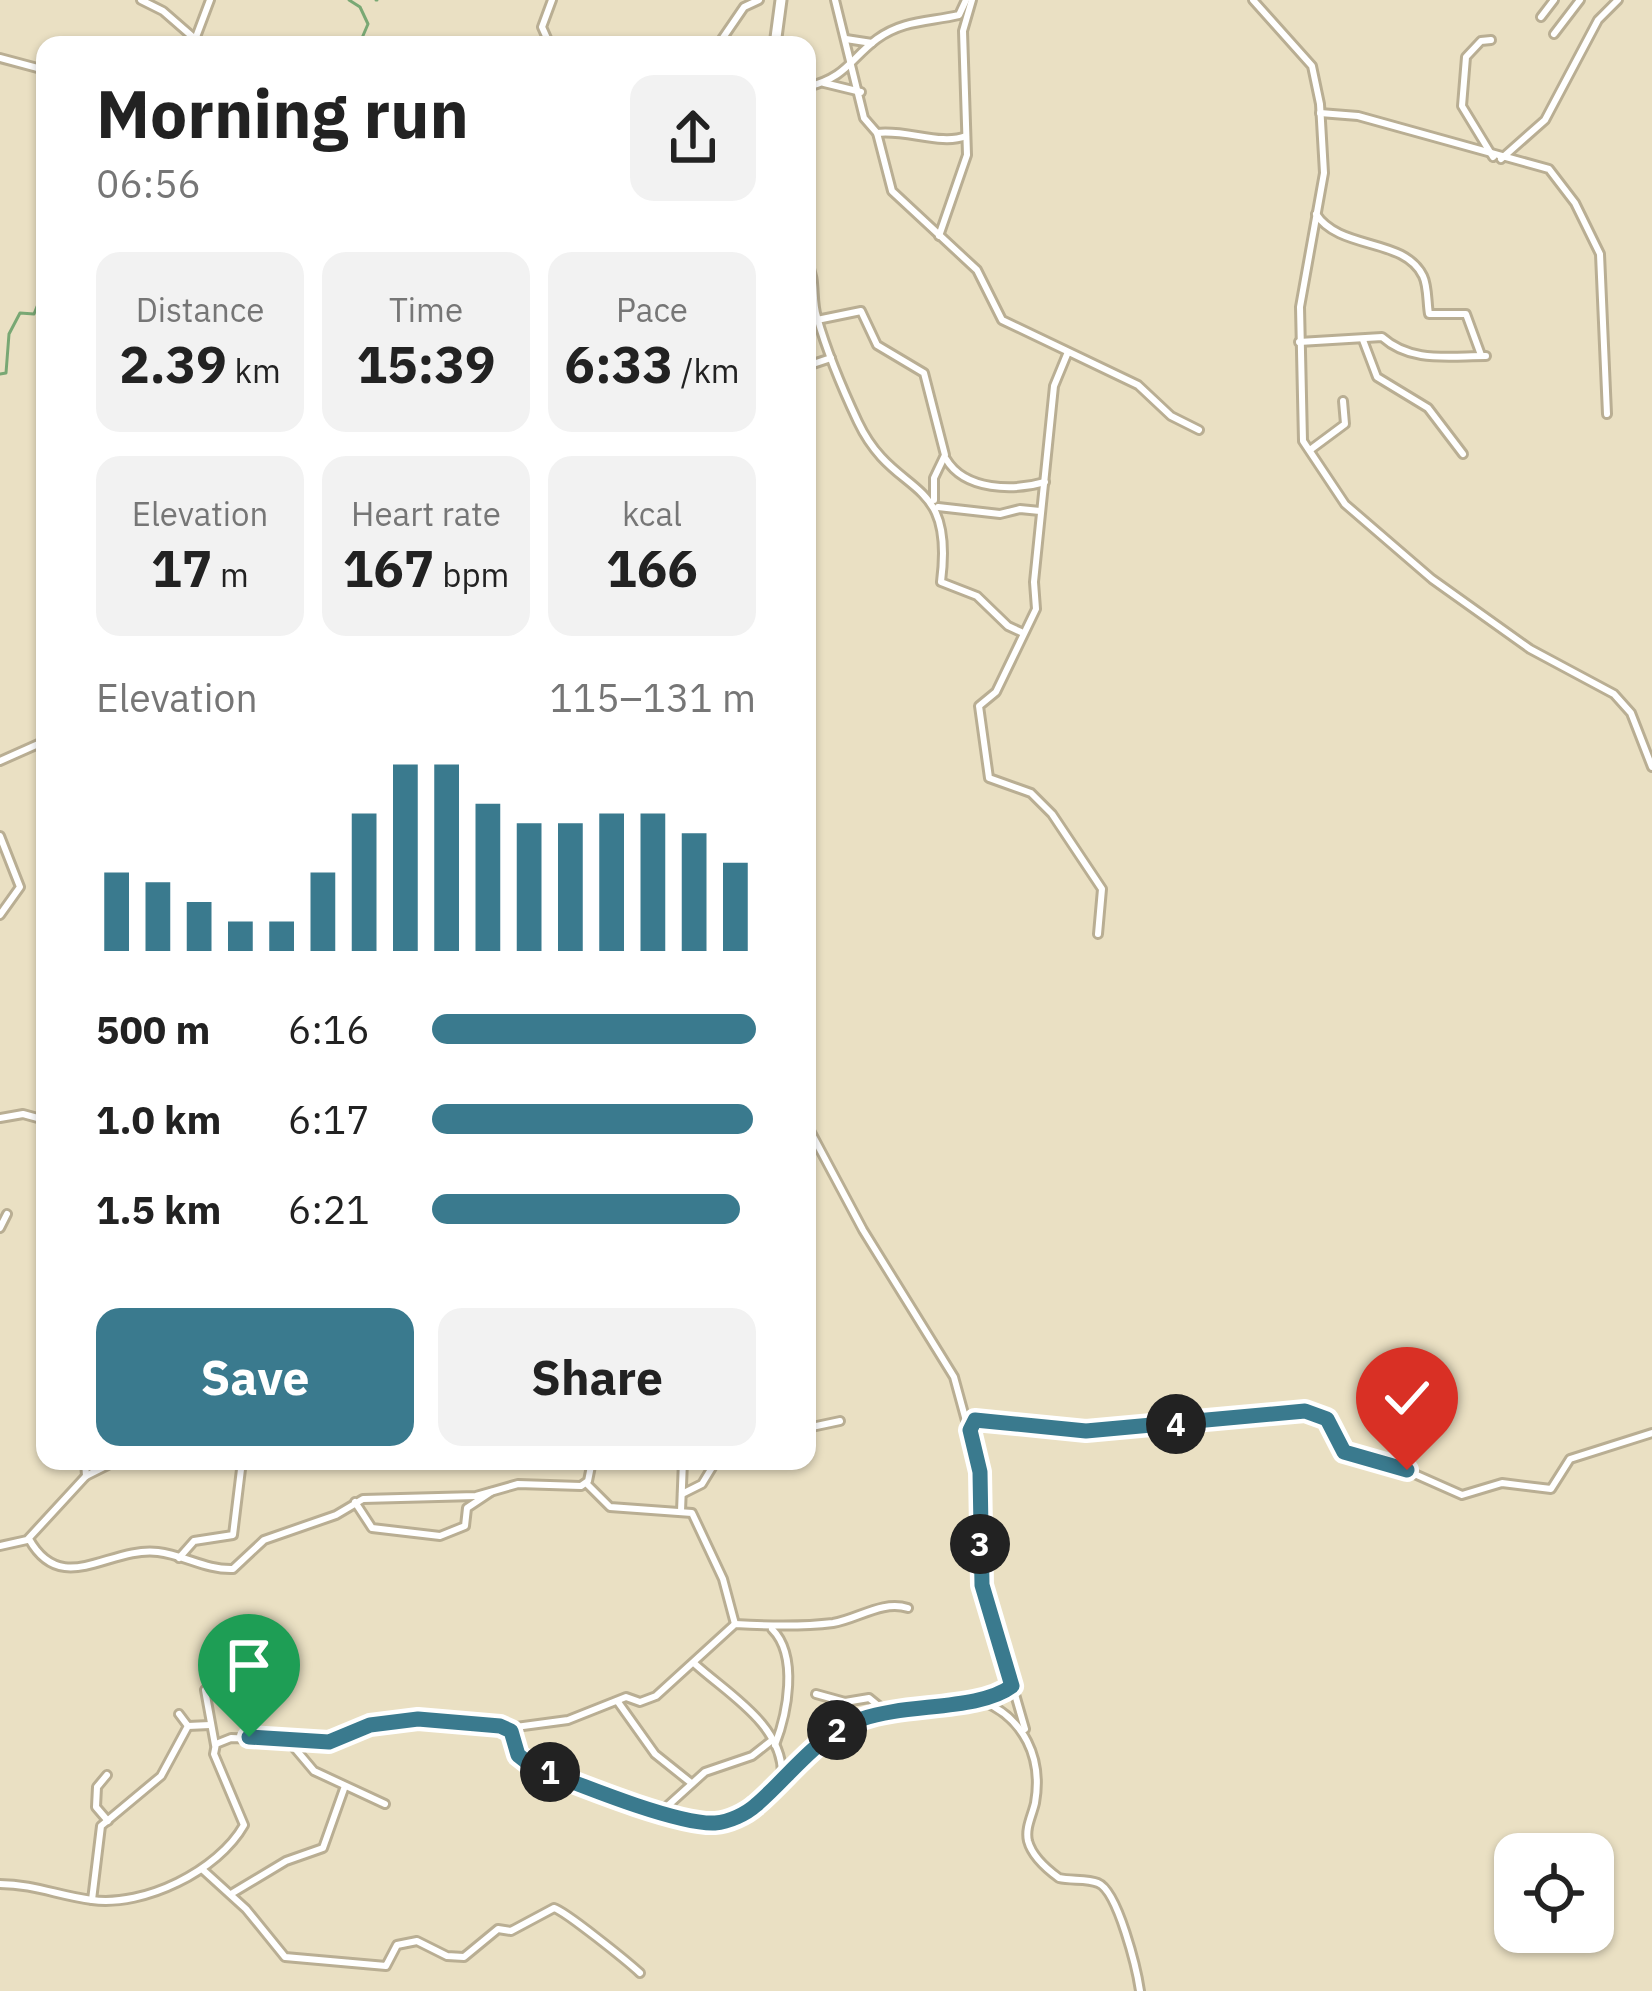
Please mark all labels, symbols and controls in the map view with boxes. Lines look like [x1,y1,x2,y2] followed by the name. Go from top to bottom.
[96,70,469,156] text: Morning run
[630,75,756,201] button: share
[96,158,201,209] text: 06:56
[136,288,264,331] text: Distance
[389,288,463,331] text: Time
[616,288,688,331] text: Pace
[119,331,227,397] text: 2.39
[356,331,496,397] text: 15:39
[564,331,673,397] text: 6:33
[227,349,281,392] text: km
[673,349,740,392] text: /km
[132,492,268,535] text: Elevation
[351,492,501,535] text: Heart rate
[622,492,682,535] text: kcal
[151,535,212,601] text: 17
[343,535,434,601] text: 167
[606,535,698,601] text: 166
[212,553,249,596] text: m
[434,553,509,596] text: bpm
[96,672,258,723] text: Elevation
[549,672,756,723] text: 115–131 m
[96,1004,210,1055] text: 500 m
[288,1004,370,1055] text: 6:16
[96,1094,221,1145] text: 1.0 km
[288,1094,370,1145] text: 6:17
[96,1184,221,1235] text: 1.5 km
[288,1184,370,1235] text: 6:21
[96,1308,414,1446] button: Save
[438,1308,756,1446] button: Share
[1356,1347,1458,1470] pin
[1374,1365,1440,1431] icon: check
[1146,1394,1206,1454] pin: 4
[1166,1402,1186,1445] text: 4
[950,1514,1010,1574] pin: 3
[970,1522,990,1565] text: 3
[198,1614,300,1737] pin
[216,1632,282,1698] icon: arrive
[807,1700,867,1760] pin: 2
[827,1708,847,1751] text: 2
[520,1742,580,1802] pin: 1
[540,1750,560,1793] text: 1
[1494,1833,1614,1953] map controls
[1494,1833,1614,1953] button: locate

